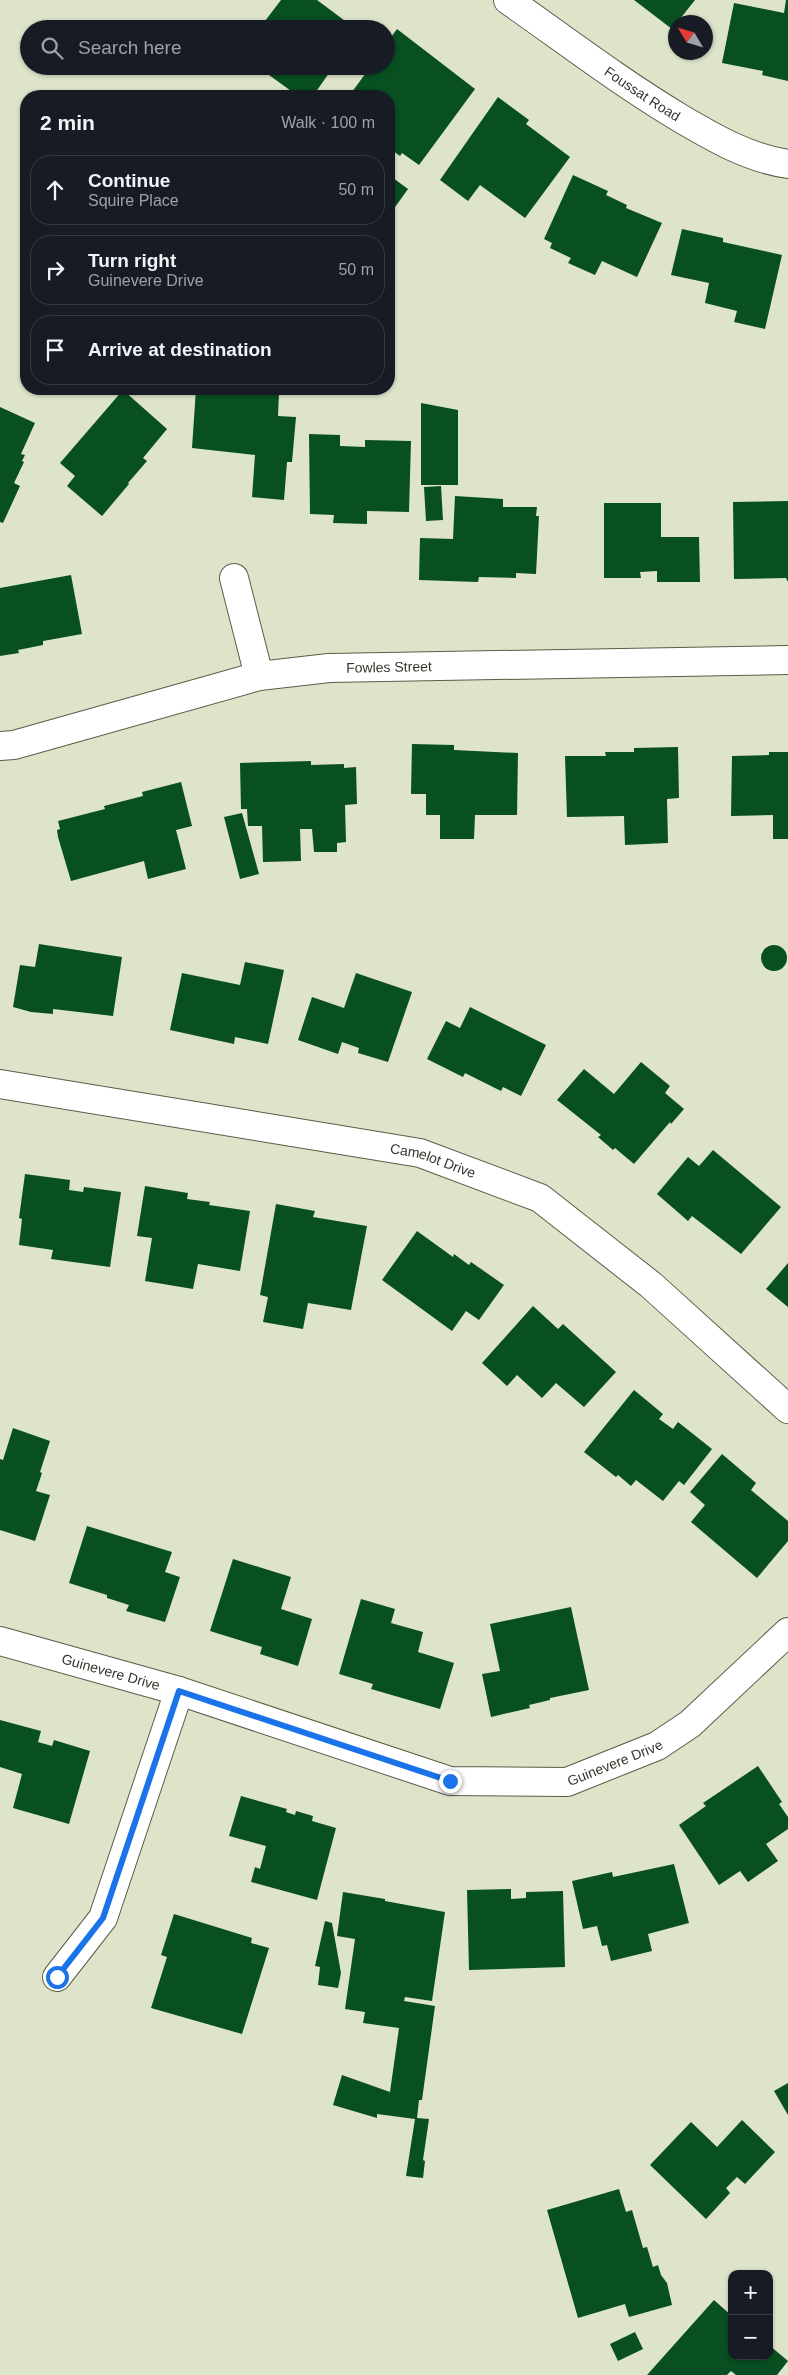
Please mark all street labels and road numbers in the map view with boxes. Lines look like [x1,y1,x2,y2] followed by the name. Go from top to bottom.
[602,63,683,124] street label: Foussat Road
[346,658,432,676] street label: Fowles Street
[389,1140,478,1181] street label: Camelot Drive
[60,1651,162,1693] street label: Guinevere Drive
[565,1736,666,1789] street label: Guinevere Drive

